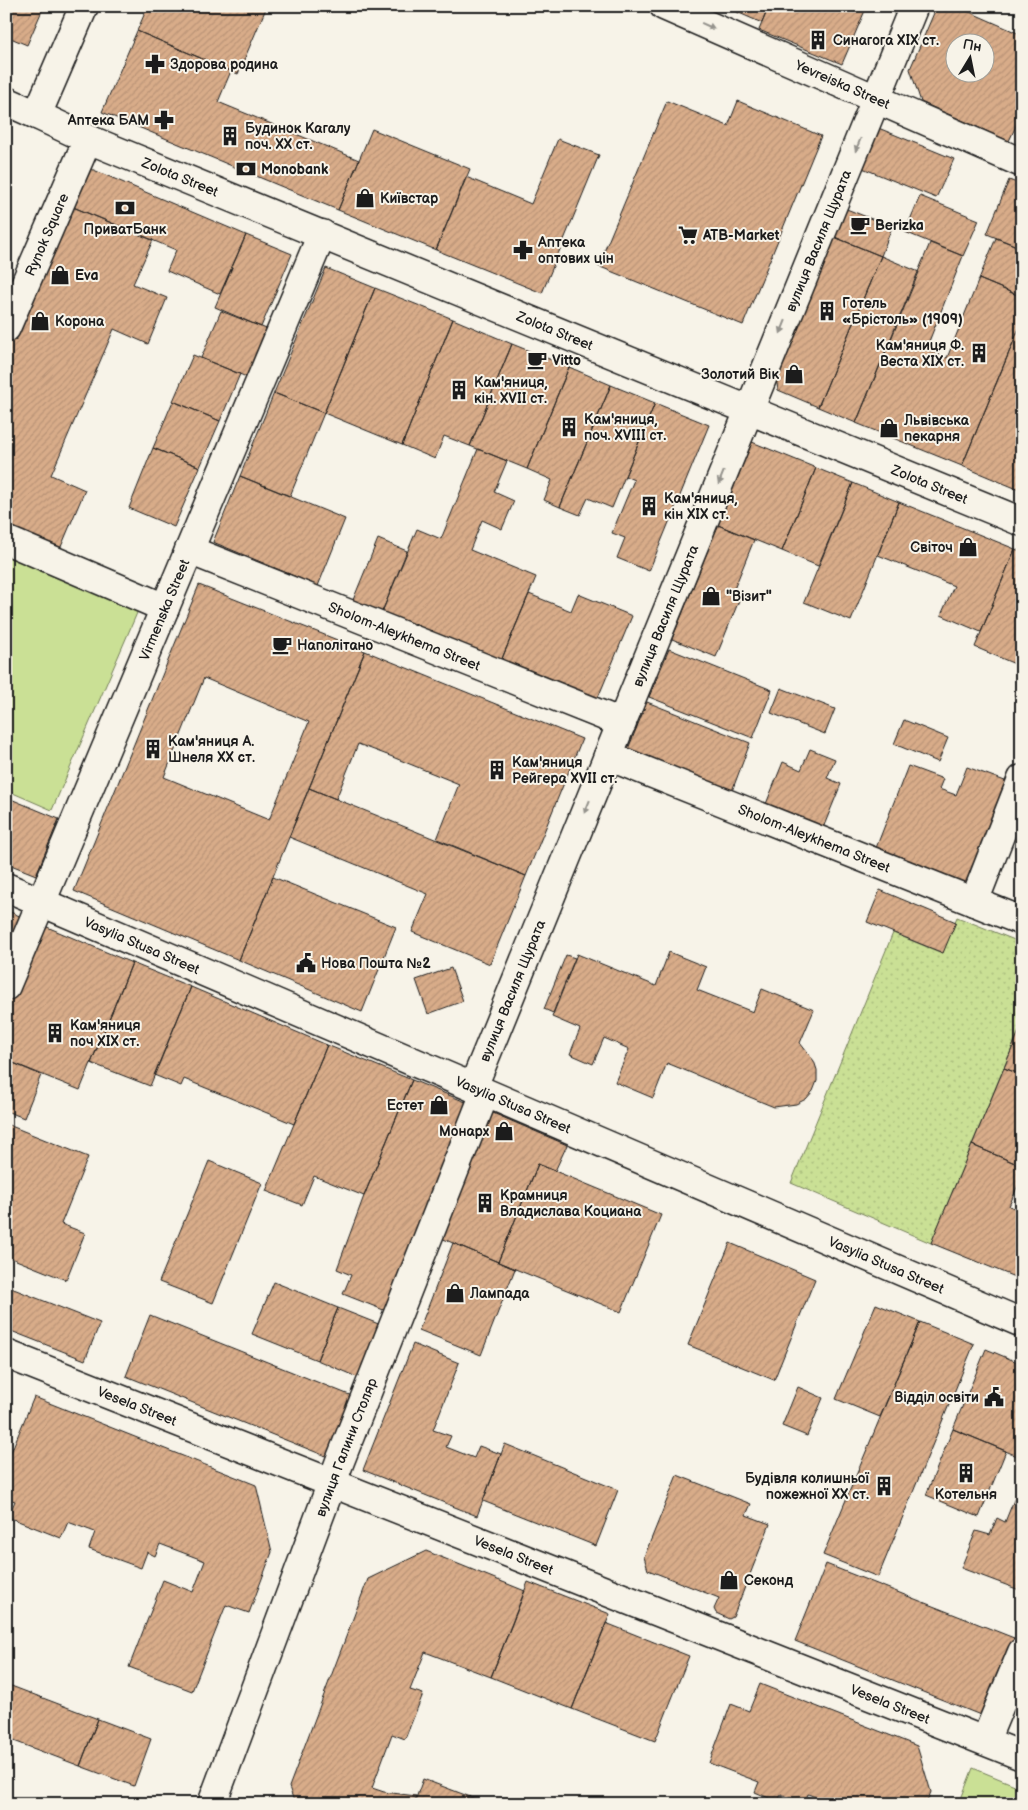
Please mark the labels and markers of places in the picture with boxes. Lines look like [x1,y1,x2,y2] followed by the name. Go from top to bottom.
[807,29,829,51] building icon: Синагога XIX ст.
[833,32,939,49] place label: Синагога XIX ст.
[144,53,166,75] pharmacy icon: Здорова родина
[170,56,279,73] place label: Здорова родина
[153,109,175,131] pharmacy icon: Аптека БАМ
[67,112,149,129] place label: Аптека БАМ
[245,120,351,153] place label: Будинок Кагалу поч. XX ст.
[219,125,241,147] building icon: Будинок Кагалу поч. XX ст.
[235,158,257,180] bank icon: Monobank
[261,161,329,178] place label: Monobank
[354,187,376,209] shop icon: Київстар
[380,190,439,207] place label: Київстар
[114,197,136,219] bank icon: ПриватБанк
[849,214,871,236] cafe icon: Berizka
[875,217,924,234] place label: Berizka
[84,221,167,238] place label: ПриватБанк
[677,224,699,246] supermarket icon: ATB-Market
[702,227,780,244] place label: ATB-Market
[537,234,614,267] place label: Аптека оптових цін
[512,239,534,261] pharmacy icon: Аптека оптових цін
[49,264,71,286] shop icon: Eva
[75,267,99,284] place label: Eva
[842,295,963,328] place label: Готель «Брістоль» (1909)
[816,300,838,322] building icon: Готель «Брістоль» (1909)
[29,310,51,332] shop icon: Корона
[55,313,105,330] place label: Корона
[876,337,964,370] place label: Кам'яниця Ф. Веста XIX ст.
[968,342,990,364] building icon: Кам'яниця Ф. Веста XIX ст.
[526,349,548,371] cafe icon: Vitto
[552,352,581,369] place label: Vitto
[783,363,805,385] shop icon: Золотий Вік
[701,366,779,383] place label: Золотий Вік
[474,374,548,407] place label: Кам'яниця, кін. XVII ст.
[448,379,470,401] building icon: Кам'яниця, кін. XVII ст.
[584,411,666,444] place label: Кам'яниця, поч. XVIII ст.
[903,412,970,445] place label: Львівська пекарня
[558,416,580,438] building icon: Кам'яниця, поч. XVIII ст.
[878,417,900,439] shop icon: Львівська пекарня
[664,490,738,523] place label: Кам'яниця, кін XIX ст.
[638,495,660,517] building icon: Кам'яниця, кін XIX ст.
[957,536,979,558] shop icon: Світоч
[910,539,953,556] place label: Світоч
[700,585,722,607] shop icon: "Візит"
[726,588,772,605] place label: "Візит"
[271,634,293,656] cafe icon: Наполітано
[297,637,374,654] place label: Наполітано
[168,733,255,766] place label: Кам'яниця А. Шнеля XX cт.
[142,738,164,760] building icon: Кам'яниця А. Шнеля XX cт.
[512,754,617,787] place label: Кам'яниця Рейгера XVII ст.
[486,759,508,781] building icon: Кам'яниця Рейгера XVII ст.
[295,952,317,974] public building icon: Нова Пошта №2
[321,955,431,972] place label: Нова Пошта №2
[70,1017,141,1050] place label: Кам'яниця поч XIX ст.
[44,1022,66,1044] building icon: Кам'яниця поч XIX ст.
[428,1094,450,1116] shop icon: Естет
[387,1097,424,1114] place label: Естет
[493,1120,515,1142] shop icon: Монарх
[439,1123,490,1140] place label: Монарх
[500,1187,642,1220] place label: Крамниця Владислава Коциана
[474,1192,496,1214] building icon: Крамниця Владислава Коциана
[444,1282,466,1304] shop icon: Лампада
[469,1285,530,1302] place label: Лампада
[983,1386,1005,1408] public building icon: Відділ освіти
[894,1389,979,1406] place label: Відділ освіти
[955,1462,977,1484] building icon: Котельня
[745,1470,870,1503] place label: Будівля колишньої пожежної XX ст.
[873,1475,895,1497] building icon: Будівля колишньої пожежної XX ст.
[935,1486,997,1503] place label: Котельня
[718,1569,740,1591] shop icon: Секонд
[744,1572,794,1589] place label: Секонд

